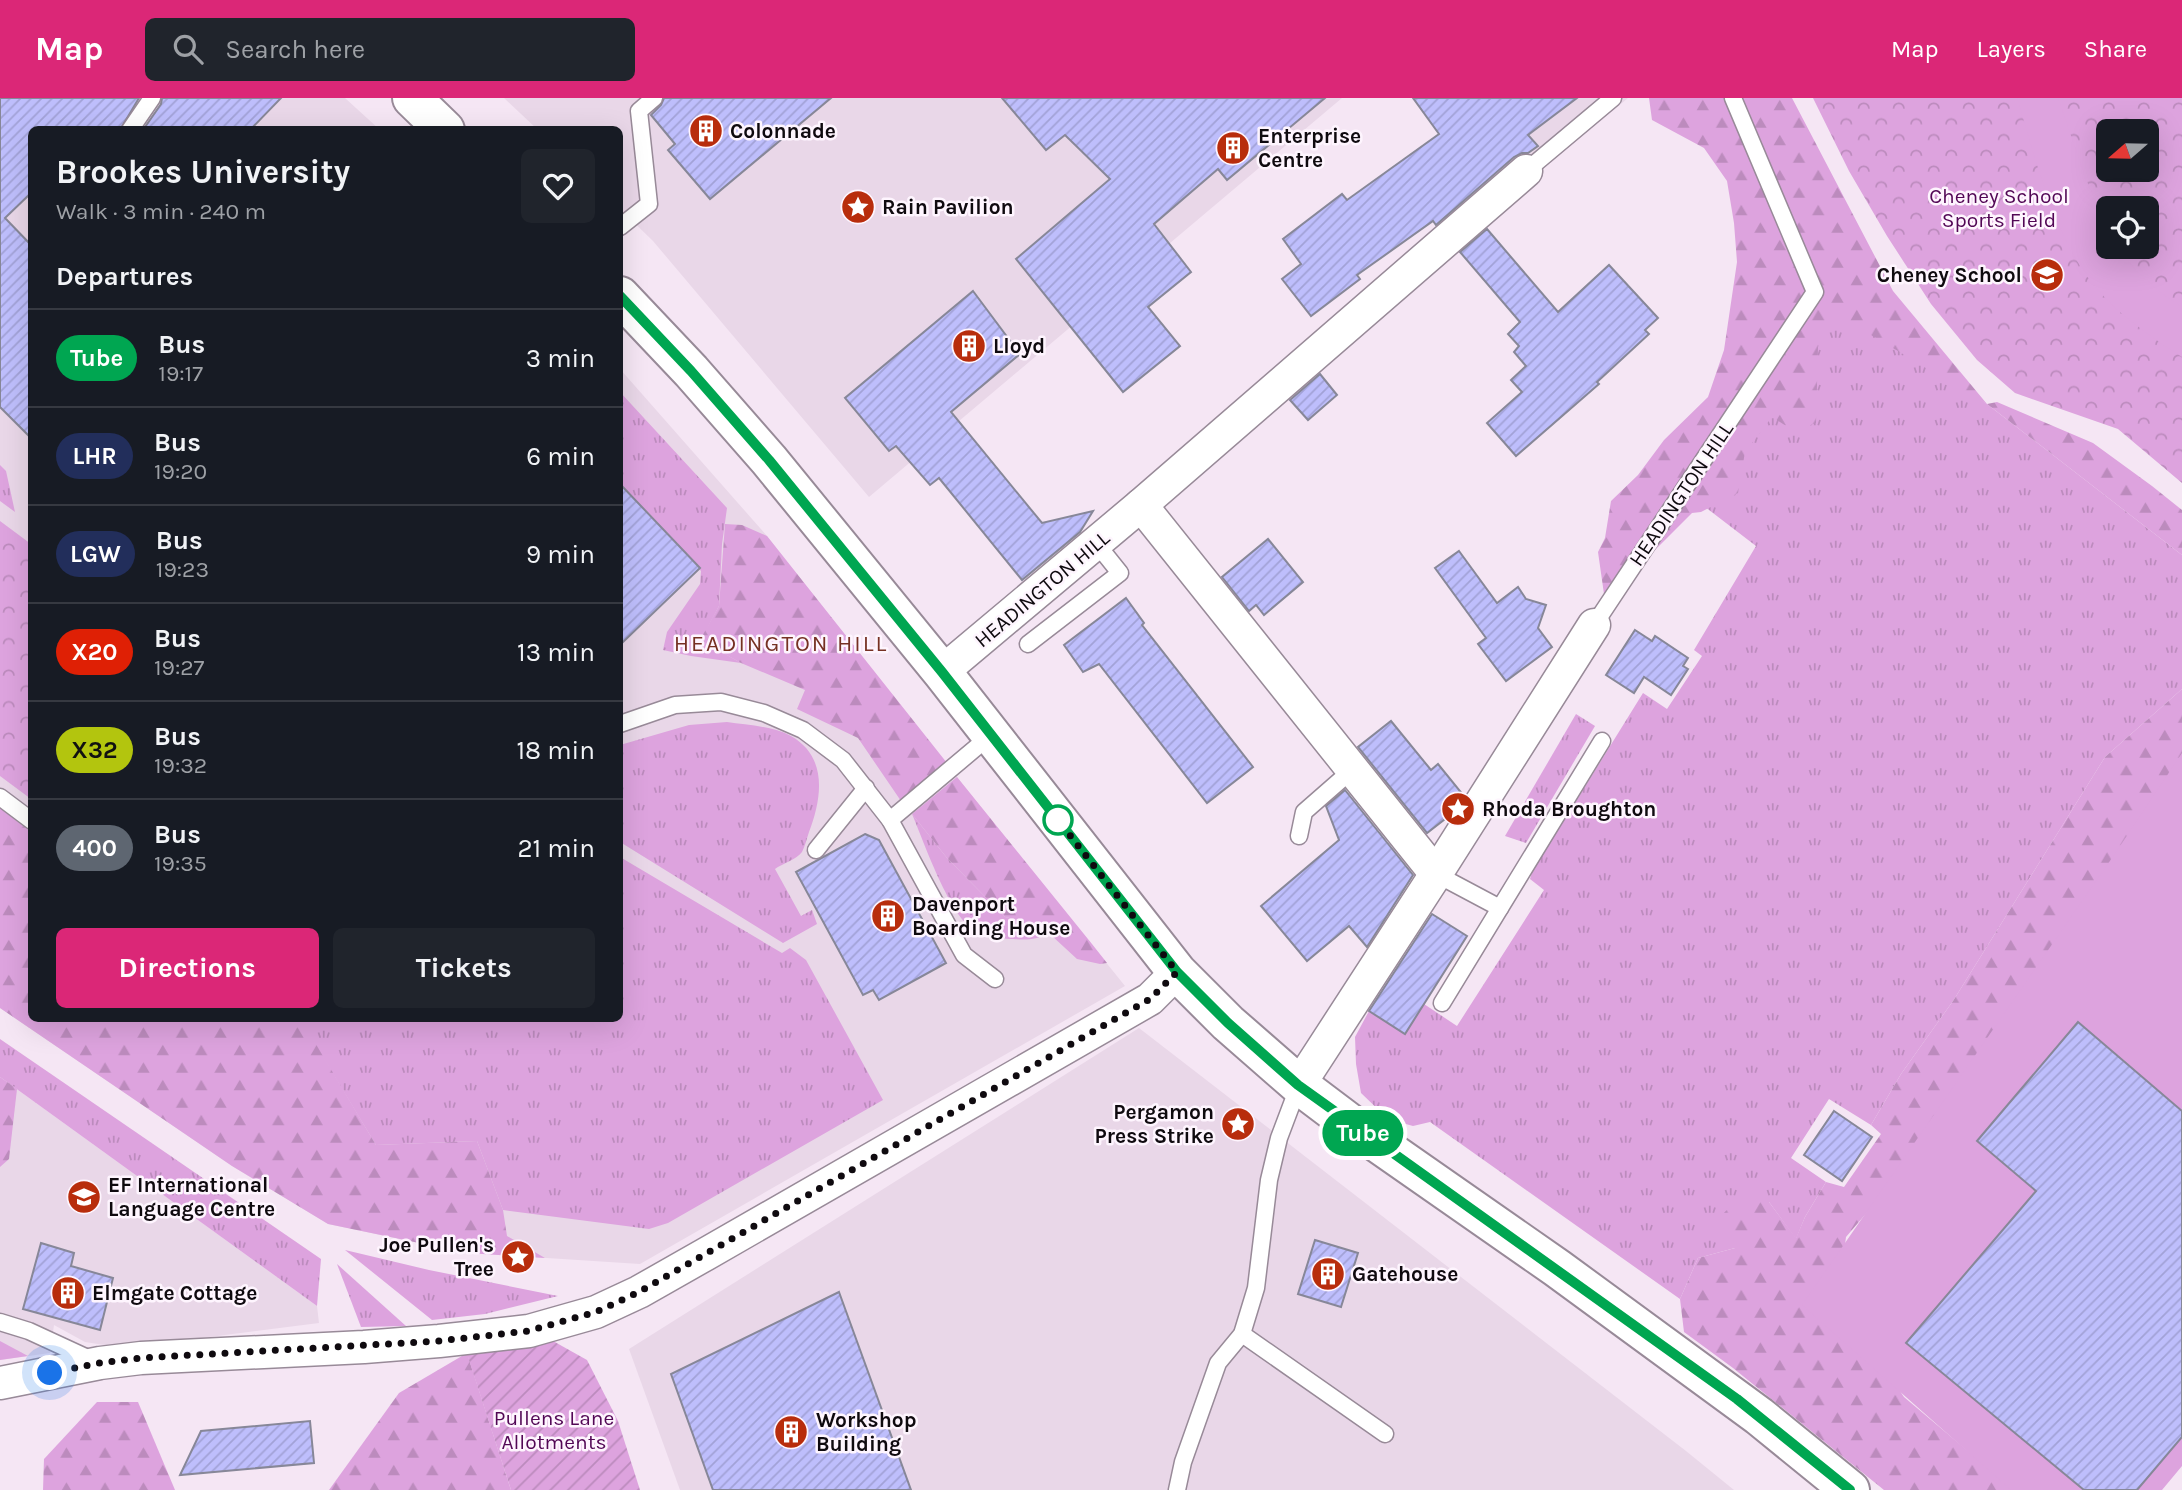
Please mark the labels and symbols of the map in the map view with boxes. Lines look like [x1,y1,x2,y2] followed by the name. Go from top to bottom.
[687,112,725,150] building icon: Colonnade
[730,119,836,143] place label: Colonnade
[2096,119,2160,182] north arrow
[1258,124,1361,172] place label: Enterprise Centre
[1214,129,1252,167] building icon: Enterprise Centre
[1929,184,2069,232] park label: Cheney School Sports Field
[839,188,877,226] place icon: Rain Pavilion
[882,195,1014,219] place label: Rain Pavilion
[2028,256,2066,294] school or university icon: Cheney School
[1877,263,2022,287] place label: Cheney School
[950,327,988,365] building icon: Lloyd
[993,334,1045,358] place label: Lloyd
[1624,417,1738,571] street label: HEADINGTON HILL
[970,526,1114,652] street label: HEADINGTON HILL
[674,630,888,657] district label: HEADINGTON HILL
[1439,790,1477,828] place icon: Rhoda Broughton
[1482,797,1656,821] place label: Rhoda Broughton
[1043,805,1073,835] unlabelled marker
[912,892,1071,940] place label: Davenport Boarding House
[869,897,907,935] building icon: Davenport Boarding House
[1095,1100,1214,1148] place label: Pergamon Press Strike
[1219,1105,1257,1143] place icon: Pergamon Press Strike
[1314,1110,1412,1156] line badge: Tube
[108,1173,275,1221] place label: EF International Language Centre
[65,1178,103,1216] school or university icon: EF International Language Centre
[379,1233,494,1281] place label: Joe Pullen's Tree
[499,1238,537,1276] place icon: Joe Pullen's Tree
[1309,1255,1347,1293] building icon: Gatehouse
[1352,1262,1458,1286] place label: Gatehouse
[49,1274,87,1312] building icon: Elmgate Cottage
[92,1281,257,1305] place label: Elmgate Cottage
[32,1355,67,1390] your location
[494,1406,614,1454] park label: Pullens Lane Allotments
[816,1408,916,1456] place label: Workshop Building
[772,1413,810,1451] building icon: Workshop Building

